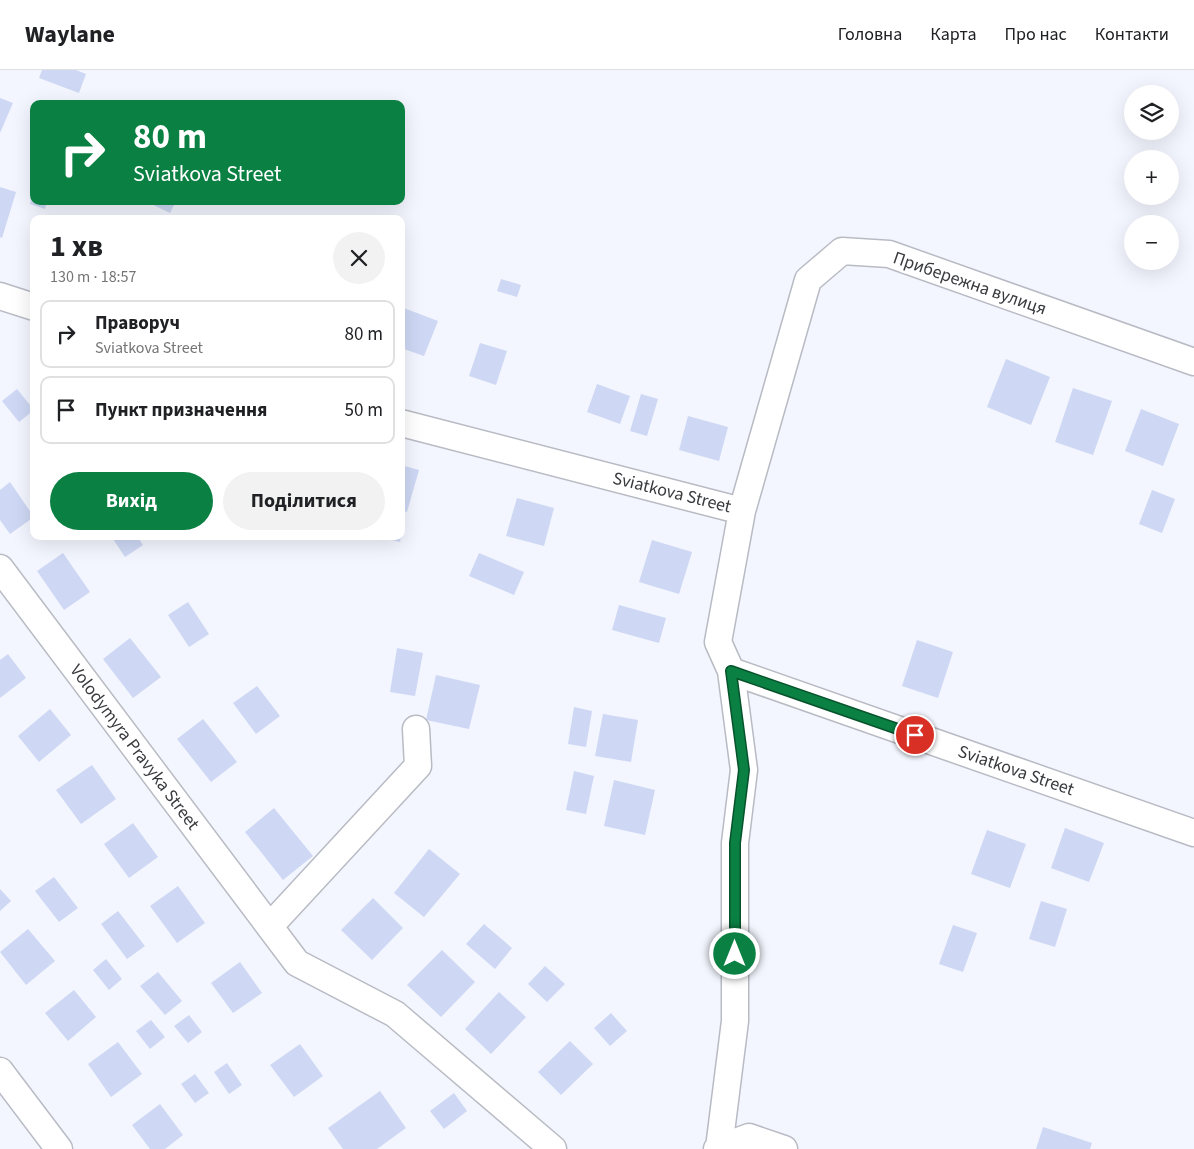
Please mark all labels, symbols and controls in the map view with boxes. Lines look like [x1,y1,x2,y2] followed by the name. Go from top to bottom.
[25,17,115,52] text: Waylane
[838,22,902,47] text: Головна
[930,22,976,47] text: Карта
[1004,22,1067,47] text: Про нас
[1095,22,1169,47] text: Контакти
[1124,85,1179,270] map controls
[1124,85,1179,140] button: layers
[133,112,207,162] text: 80 m
[50,120,115,185] icon: right
[1124,150,1179,205] button: +
[133,158,281,190] text: Sviatkova Street
[1124,215,1179,270] button: −
[50,225,103,268] text: 1 хв
[333,232,385,284] button: close
[890,245,1050,321] street label: Прибережна вулиця
[50,266,137,288] text: 130 m · 18:57
[95,310,180,337] text: Праворуч
[52,320,80,348] icon: right
[345,321,383,348] text: 80 m
[95,337,203,359] text: Sviatkova Street
[52,396,80,424] icon: arrive
[95,397,267,424] text: Пункт призначення
[345,397,383,424] text: 50 m
[610,466,734,519] street label: Sviatkova Street
[50,472,213,530] button: Вихід
[223,472,385,530] button: Поділитися
[64,659,205,835] street label: Volodymyra Pravyka Street
[894,714,936,756] pin
[901,721,929,749] icon: arrive
[954,739,1077,802] street label: Sviatkova Street
[708,927,760,979] position arrow

